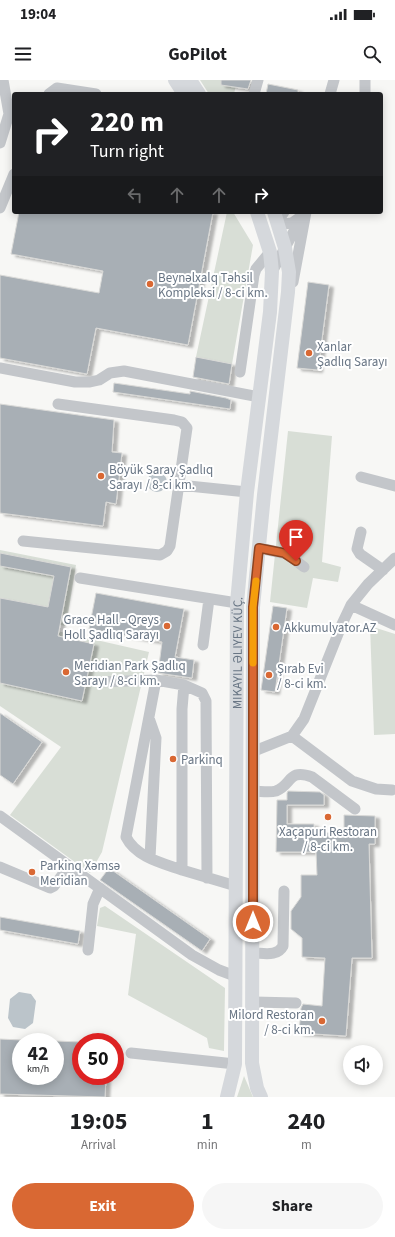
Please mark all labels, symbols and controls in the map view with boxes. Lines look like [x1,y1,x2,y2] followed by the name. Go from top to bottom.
[20,4,56,25] text: 19:04
[168,42,227,67] text: GoPilot
[12,43,34,65] icon: menu
[361,43,383,65] icon: search
[90,102,164,142] text: 220 m
[24,108,76,160] icon: right
[90,139,164,164] text: Turn right
[124,184,146,206] icon: left
[166,184,188,206] icon: ahead
[208,184,230,206] icon: ahead
[250,184,272,206] icon: right
[158,269,268,302] place label: Beynəlxalq Təhsil Kompleksi / 8-ci km.
[145,279,155,289] marker: Beynəlxalq Təhsil Kompleksi / 8-ci km.
[317,338,388,371] place label: Xanlar Şadlıq Sarayı
[304,348,314,358] marker: Xanlar Şadlıq Sarayı
[109,461,213,494] place label: Böyük Saray Şadlıq Sarayı / 8-ci km.
[96,471,106,481] marker: Böyük Saray Şadlıq Sarayı / 8-ci km.
[279,520,313,561] pin
[285,526,307,548] icon: arrive
[229,596,248,709] street label: MIKAYIL ƏLIYEV KÜÇ.
[64,611,160,644] place label: Grace Hall - Qreys Holl Şadlıq Sarayı
[284,619,376,637] place label: Akkumulyator.AZ
[162,621,172,631] marker: Grace Hall - Qreys Holl Şadlıq Sarayı
[271,622,281,632] marker: Akkumulyator.AZ
[74,657,186,690] place label: Meridian Park Şadlıq Sarayı / 8-ci km.
[277,660,327,693] place label: Şırab Evi / 8-ci km.
[61,667,71,677] marker: Meridian Park Şadlıq Sarayı / 8-ci km.
[264,670,274,680] marker: Şırab Evi / 8-ci km.
[181,751,223,769] place label: Parkinq
[168,754,178,764] marker: Parkinq
[323,812,333,822] marker: Xaçapuri Restoran / 8-ci km.
[279,823,377,856] place label: Xaçapuri Restoran / 8-ci km.
[40,857,120,890] place label: Parkinq Xəmsə Meridian
[27,867,37,877] marker: Parkinq Xəmsə Meridian
[232,901,274,943] position arrow
[229,1006,314,1039] place label: Milord Restoran / 8-ci km.
[317,1016,327,1026] marker: Milord Restoran / 8-ci km.
[72,1033,124,1085] speed limit sign: 50
[27,1040,49,1068] text: 42
[343,1045,383,1085] map controls
[343,1045,383,1085] button: sound
[27,1062,49,1076] text: km/h
[69,1104,127,1139] text: 19:05
[201,1104,214,1139] text: 1
[287,1104,325,1139] text: 240
[81,1136,116,1154] text: Arrival
[197,1136,218,1154] text: min
[301,1136,312,1154] text: m
[12,1183,194,1229] button: Exit
[202,1183,383,1229] button: Share

